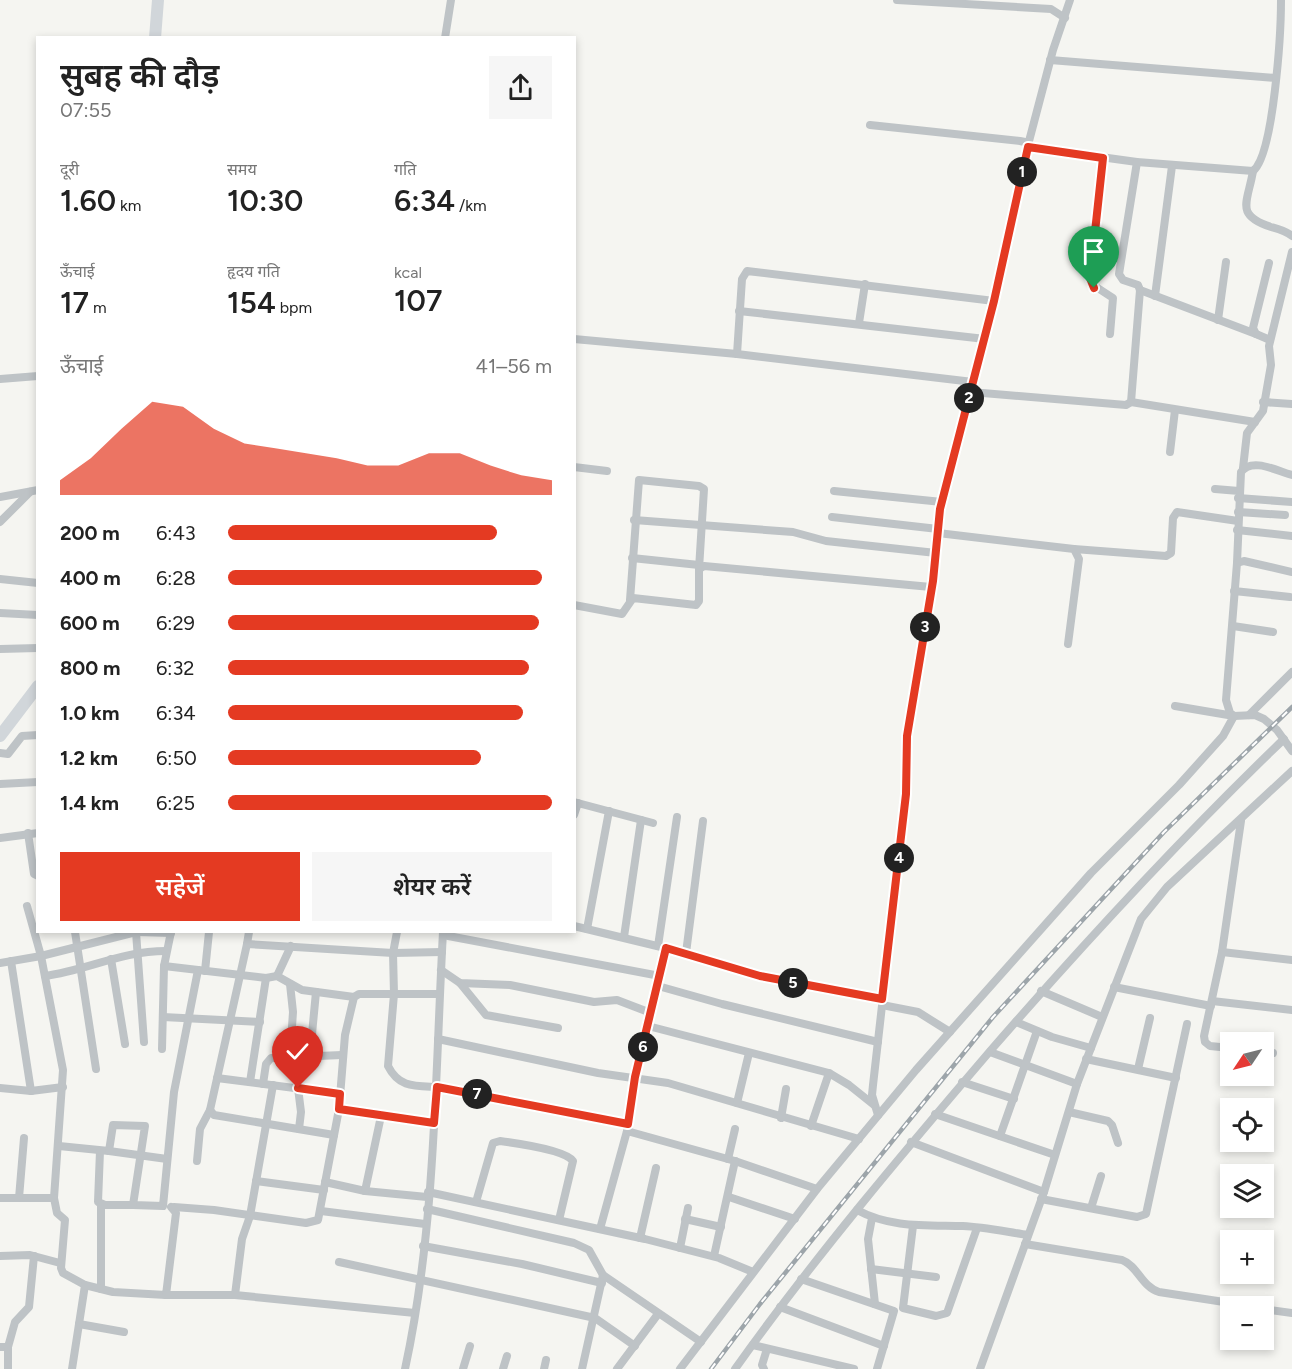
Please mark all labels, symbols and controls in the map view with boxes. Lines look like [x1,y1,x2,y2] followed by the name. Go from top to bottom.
[60,56,219,95] text: सुबह की दौड़
[489,56,552,119] button: share
[60,98,112,122] text: 07:55
[1007,157,1037,187] pin: 1
[60,160,79,179] text: दूरी
[227,160,257,179] text: समय
[394,160,416,179] text: गति
[1019,162,1025,181] text: 1
[60,182,116,219] text: 1.60
[227,182,303,219] text: 10:30
[394,182,455,219] text: 6:34
[116,196,141,215] text: km
[455,196,487,215] text: /km
[1068,226,1119,288] pin
[1077,235,1110,268] icon: arrive
[60,262,95,281] text: ऊँचाई
[227,262,280,281] text: हृदय गति
[394,263,422,282] text: kcal
[394,282,442,319] text: 107
[60,284,89,321] text: 17
[227,284,276,321] text: 154
[89,298,107,317] text: m
[276,298,312,317] text: bpm
[60,354,103,378] text: ऊँचाई
[476,354,552,378] text: 41–56 m
[954,383,984,413] pin: 2
[964,388,974,407] text: 2
[60,521,120,545] text: 200 m
[156,521,196,545] text: 6:43
[60,566,121,590] text: 400 m
[156,566,196,590] text: 6:28
[60,611,120,635] text: 600 m
[156,611,195,635] text: 6:29
[910,612,940,642] pin: 3
[921,617,929,636] text: 3
[60,656,120,680] text: 800 m
[156,656,194,680] text: 6:32
[60,701,119,725] text: 1.0 km
[156,701,196,725] text: 6:34
[60,746,118,770] text: 1.2 km
[156,746,197,770] text: 6:50
[60,791,119,815] text: 1.4 km
[156,791,195,815] text: 6:25
[884,843,914,873] pin: 4
[894,848,904,867] text: 4
[60,852,300,921] button: सहेजें
[312,852,552,921] button: शेयर करें
[778,968,808,998] pin: 5
[788,973,798,992] text: 5
[272,1026,323,1088] pin
[628,1032,658,1062] pin: 6
[1220,1032,1274,1086] north arrow
[1220,1032,1274,1350] map controls
[281,1035,314,1068] icon: check
[638,1037,648,1056] text: 6
[462,1079,492,1109] pin: 7
[473,1084,481,1103] text: 7
[1220,1098,1274,1152] button: locate
[1220,1164,1274,1218] button: layers
[1220,1230,1274,1284] button: +
[1220,1296,1274,1350] button: −

